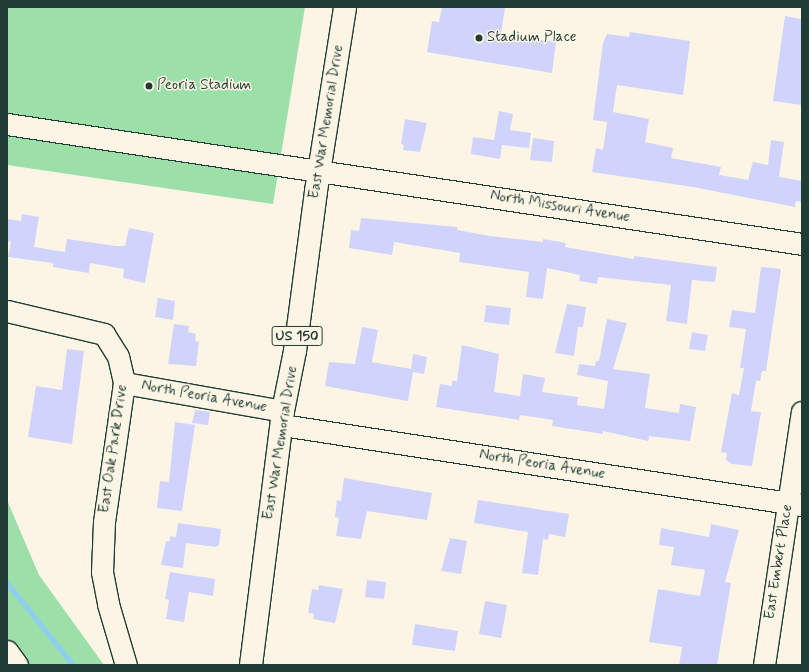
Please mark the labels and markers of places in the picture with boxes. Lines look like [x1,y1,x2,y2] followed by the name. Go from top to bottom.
[487,29,577,47] place label: Stadium Place
[474,33,484,43] marker: Stadium Place
[157,77,253,95] place label: Peoria Stadium
[144,81,154,91] marker: Peoria Stadium

